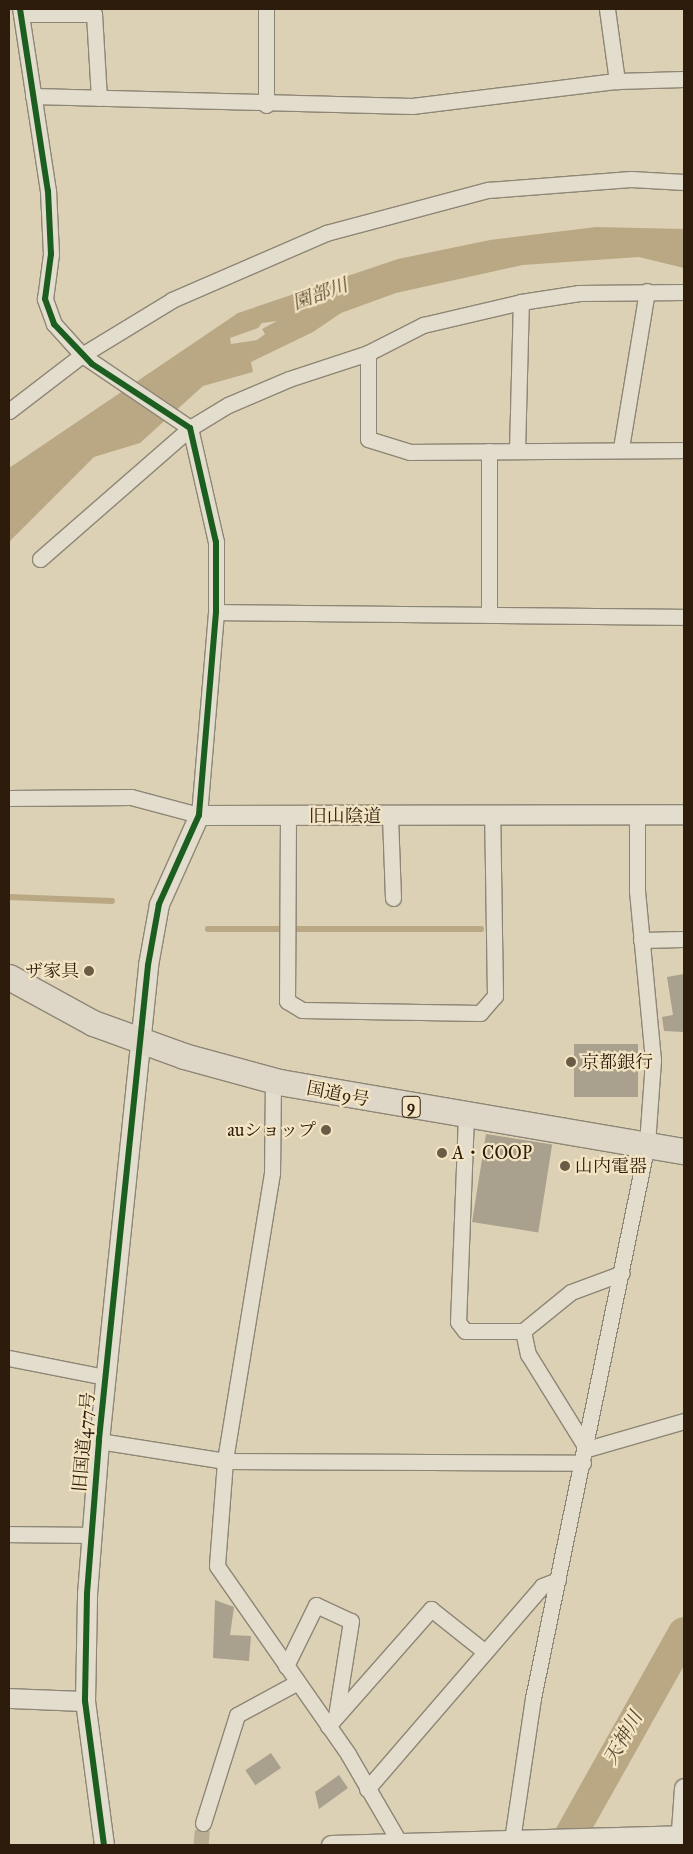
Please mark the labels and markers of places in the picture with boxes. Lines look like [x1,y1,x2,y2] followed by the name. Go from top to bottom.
[25,960,79,982] place label: ザ家具
[83,965,95,977] marker: ザ家具
[581,1051,653,1073] place label: 京都銀行
[565,1056,577,1068] marker: 京都銀行
[227,1119,316,1141] place label: auショップ
[320,1124,332,1136] marker: auショップ
[452,1142,532,1164] place label: A・COOP
[436,1147,448,1159] marker: A・COOP
[575,1155,647,1177] place label: 山内電器
[559,1160,571,1172] marker: 山内電器

